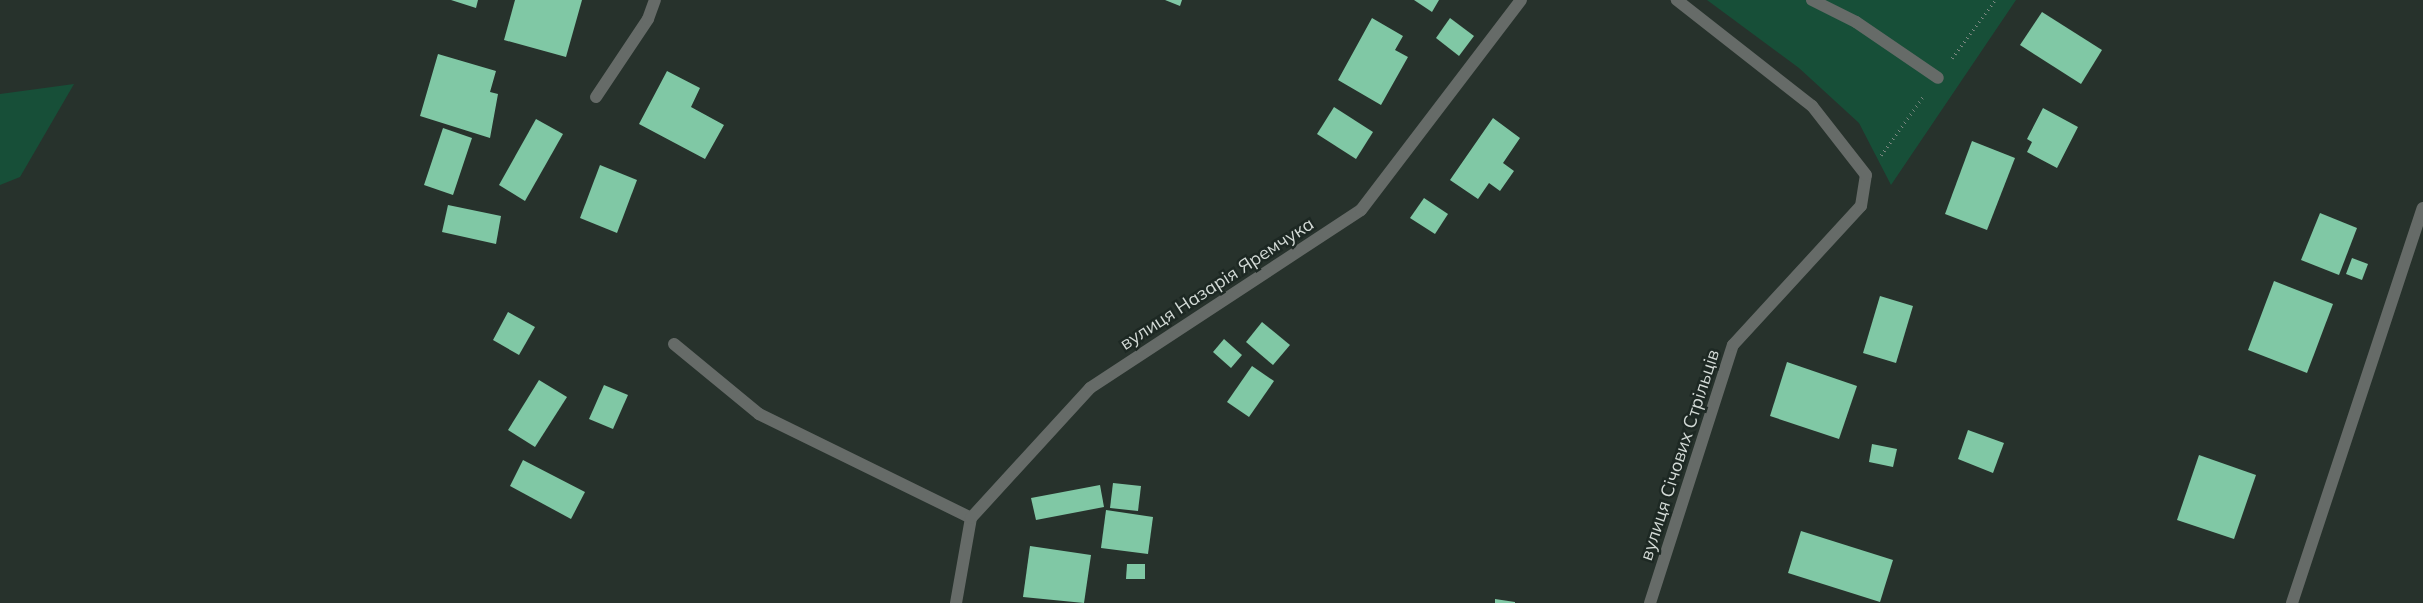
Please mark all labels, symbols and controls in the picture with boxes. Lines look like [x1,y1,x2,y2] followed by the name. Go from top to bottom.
[1116,213,1318,355] street label: вулиця Назарія Яремчука
[1636,347,1724,563] street label: вулиця Січових Стрільців

